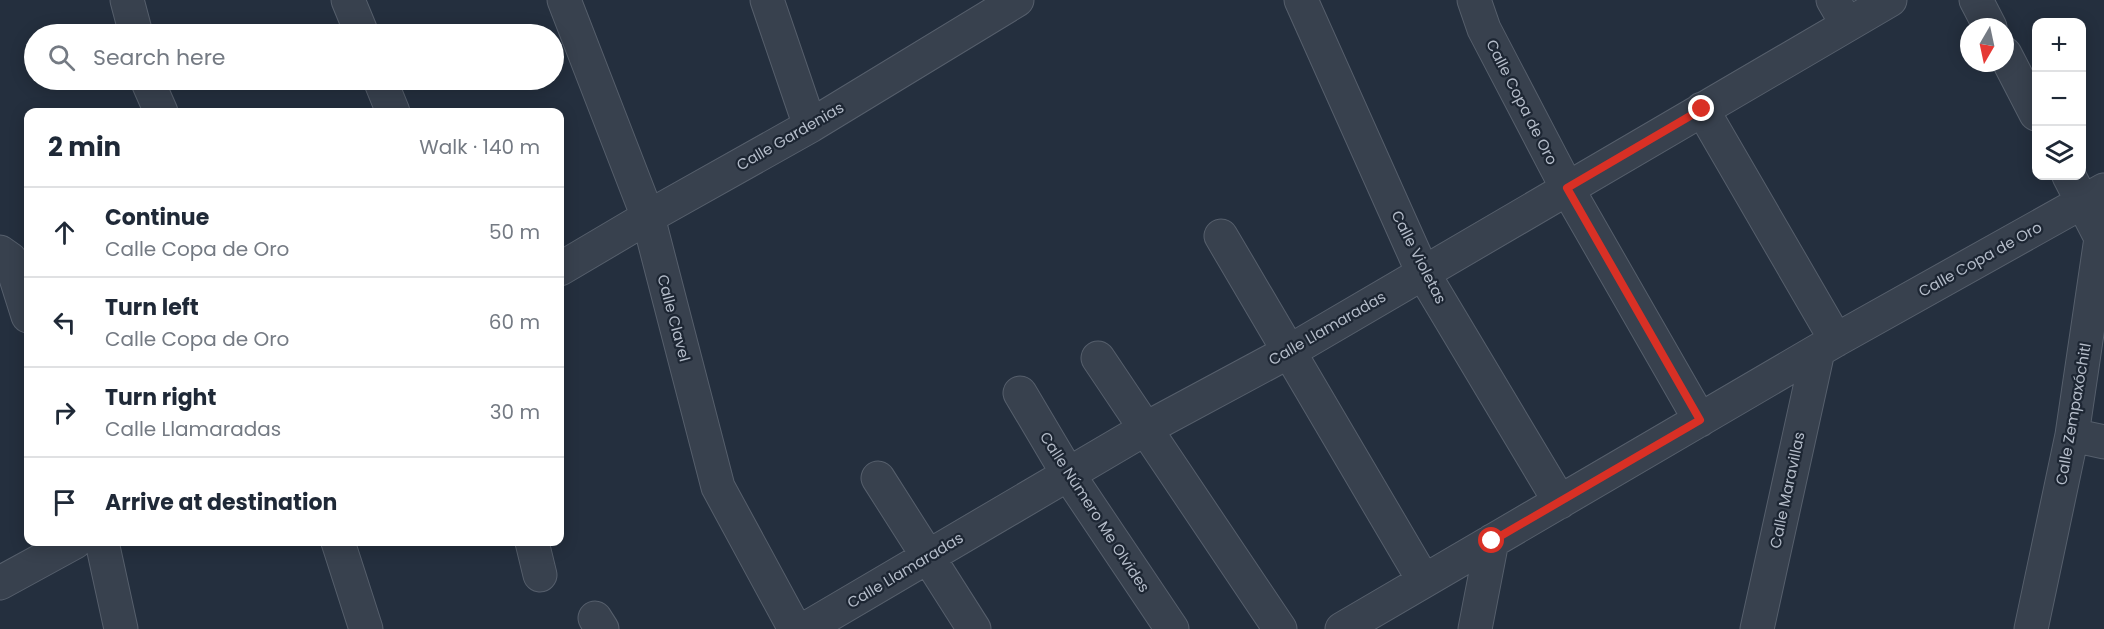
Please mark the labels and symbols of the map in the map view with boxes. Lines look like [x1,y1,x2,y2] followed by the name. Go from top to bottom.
[1960,18,2014,72] north arrow
[1481,36,1563,168] street label: Calle Copa de Oro
[1688,95,1714,121] route end
[733,97,848,175] street label: Calle Gardenias
[1386,207,1452,307] street label: Calle Violetas
[1914,216,2046,302] street label: Calle Copa de Oro
[652,272,696,364] street label: Calle Clavel
[1265,286,1390,370] street label: Calle Llamaradas
[2050,341,2096,487] street label: Calle Zempaxóchitl
[1035,428,1155,597] street label: Calle Número Me Olvides
[1764,430,1810,550] street label: Calle Maravillas
[843,527,967,613] street label: Calle Llamaradas
[1478,527,1504,553] route start

